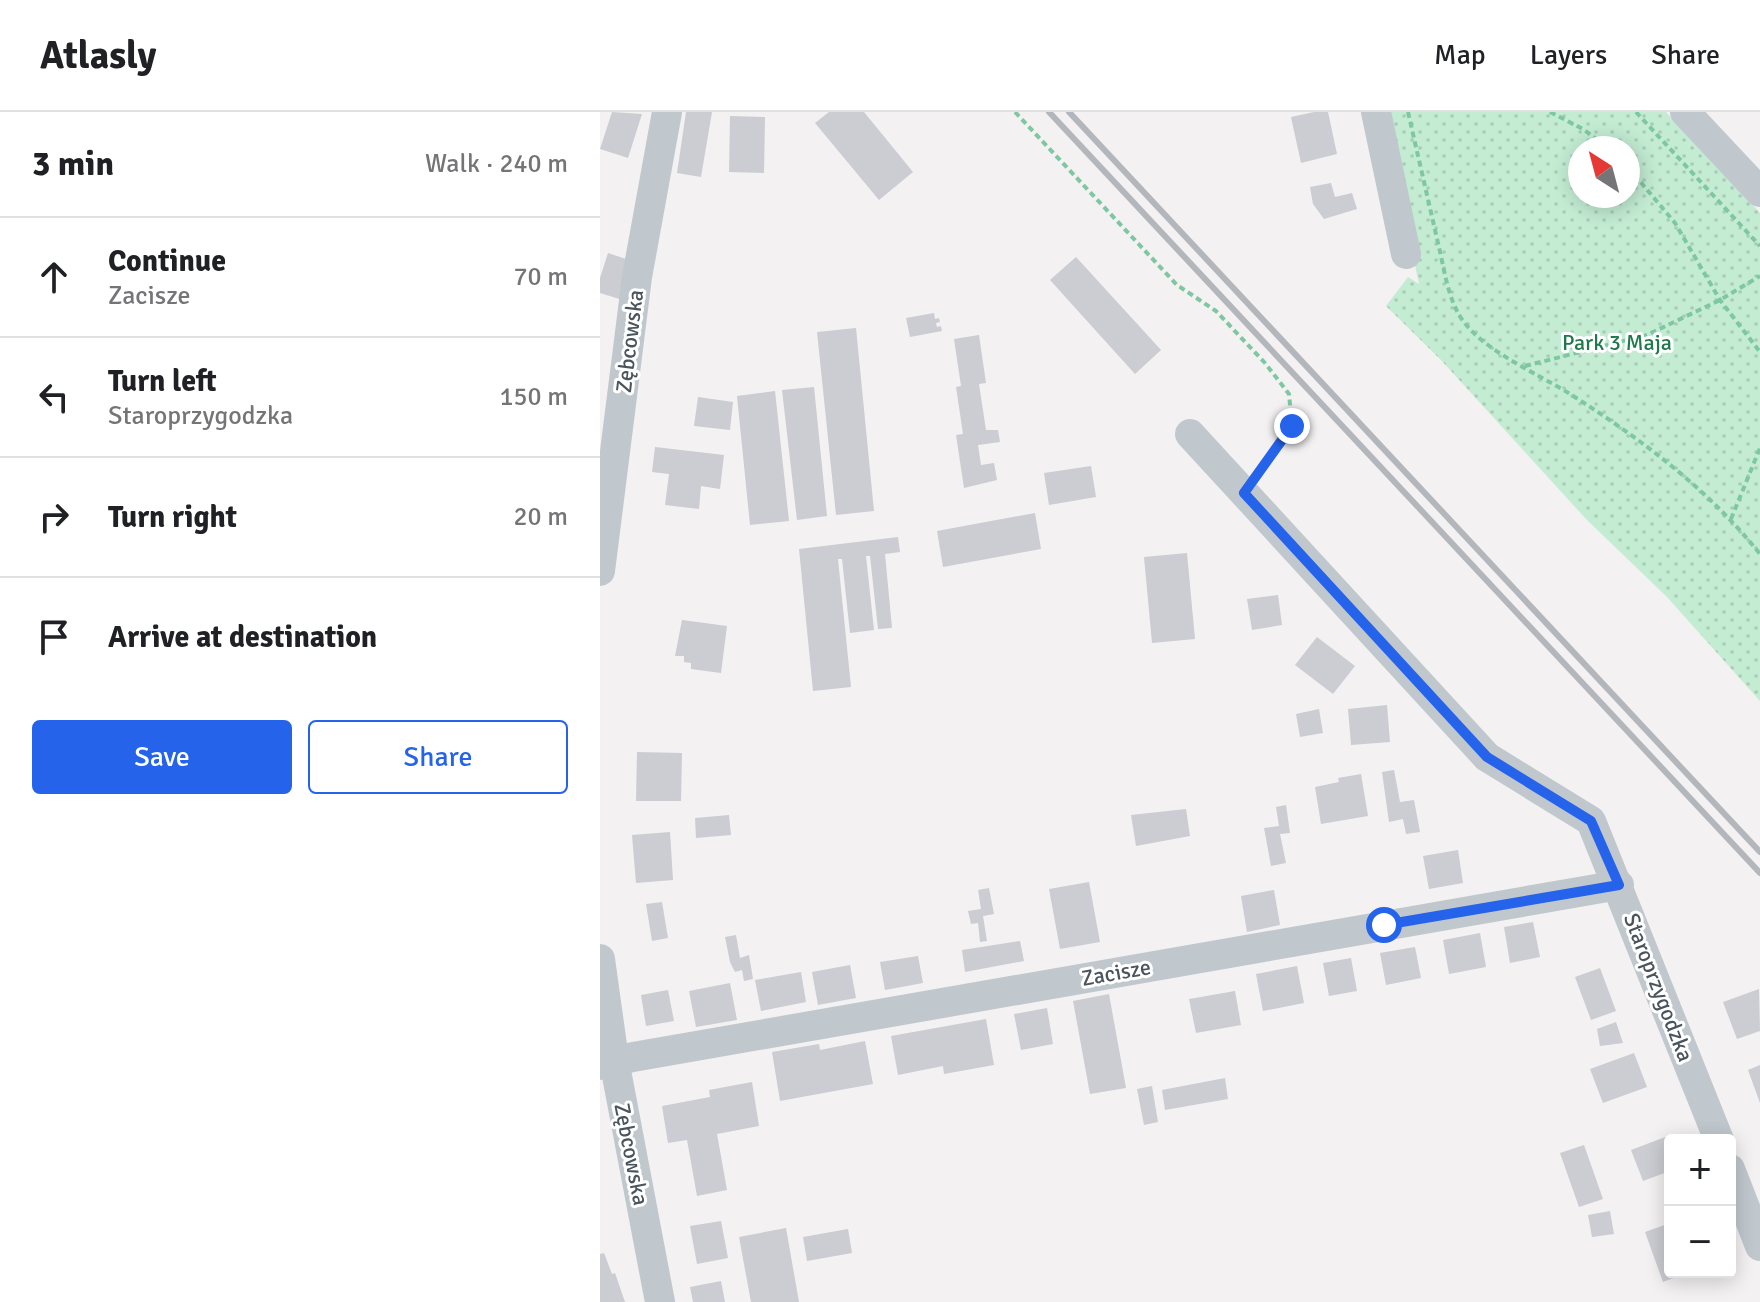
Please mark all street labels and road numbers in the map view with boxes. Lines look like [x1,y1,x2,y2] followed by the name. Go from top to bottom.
[610,288,649,394] street label: Zębcowska
[1618,909,1699,1065] street label: Staroprzygodzka
[1079,953,1153,992] street label: Zacisze
[608,1101,655,1208] street label: Zębcowska

